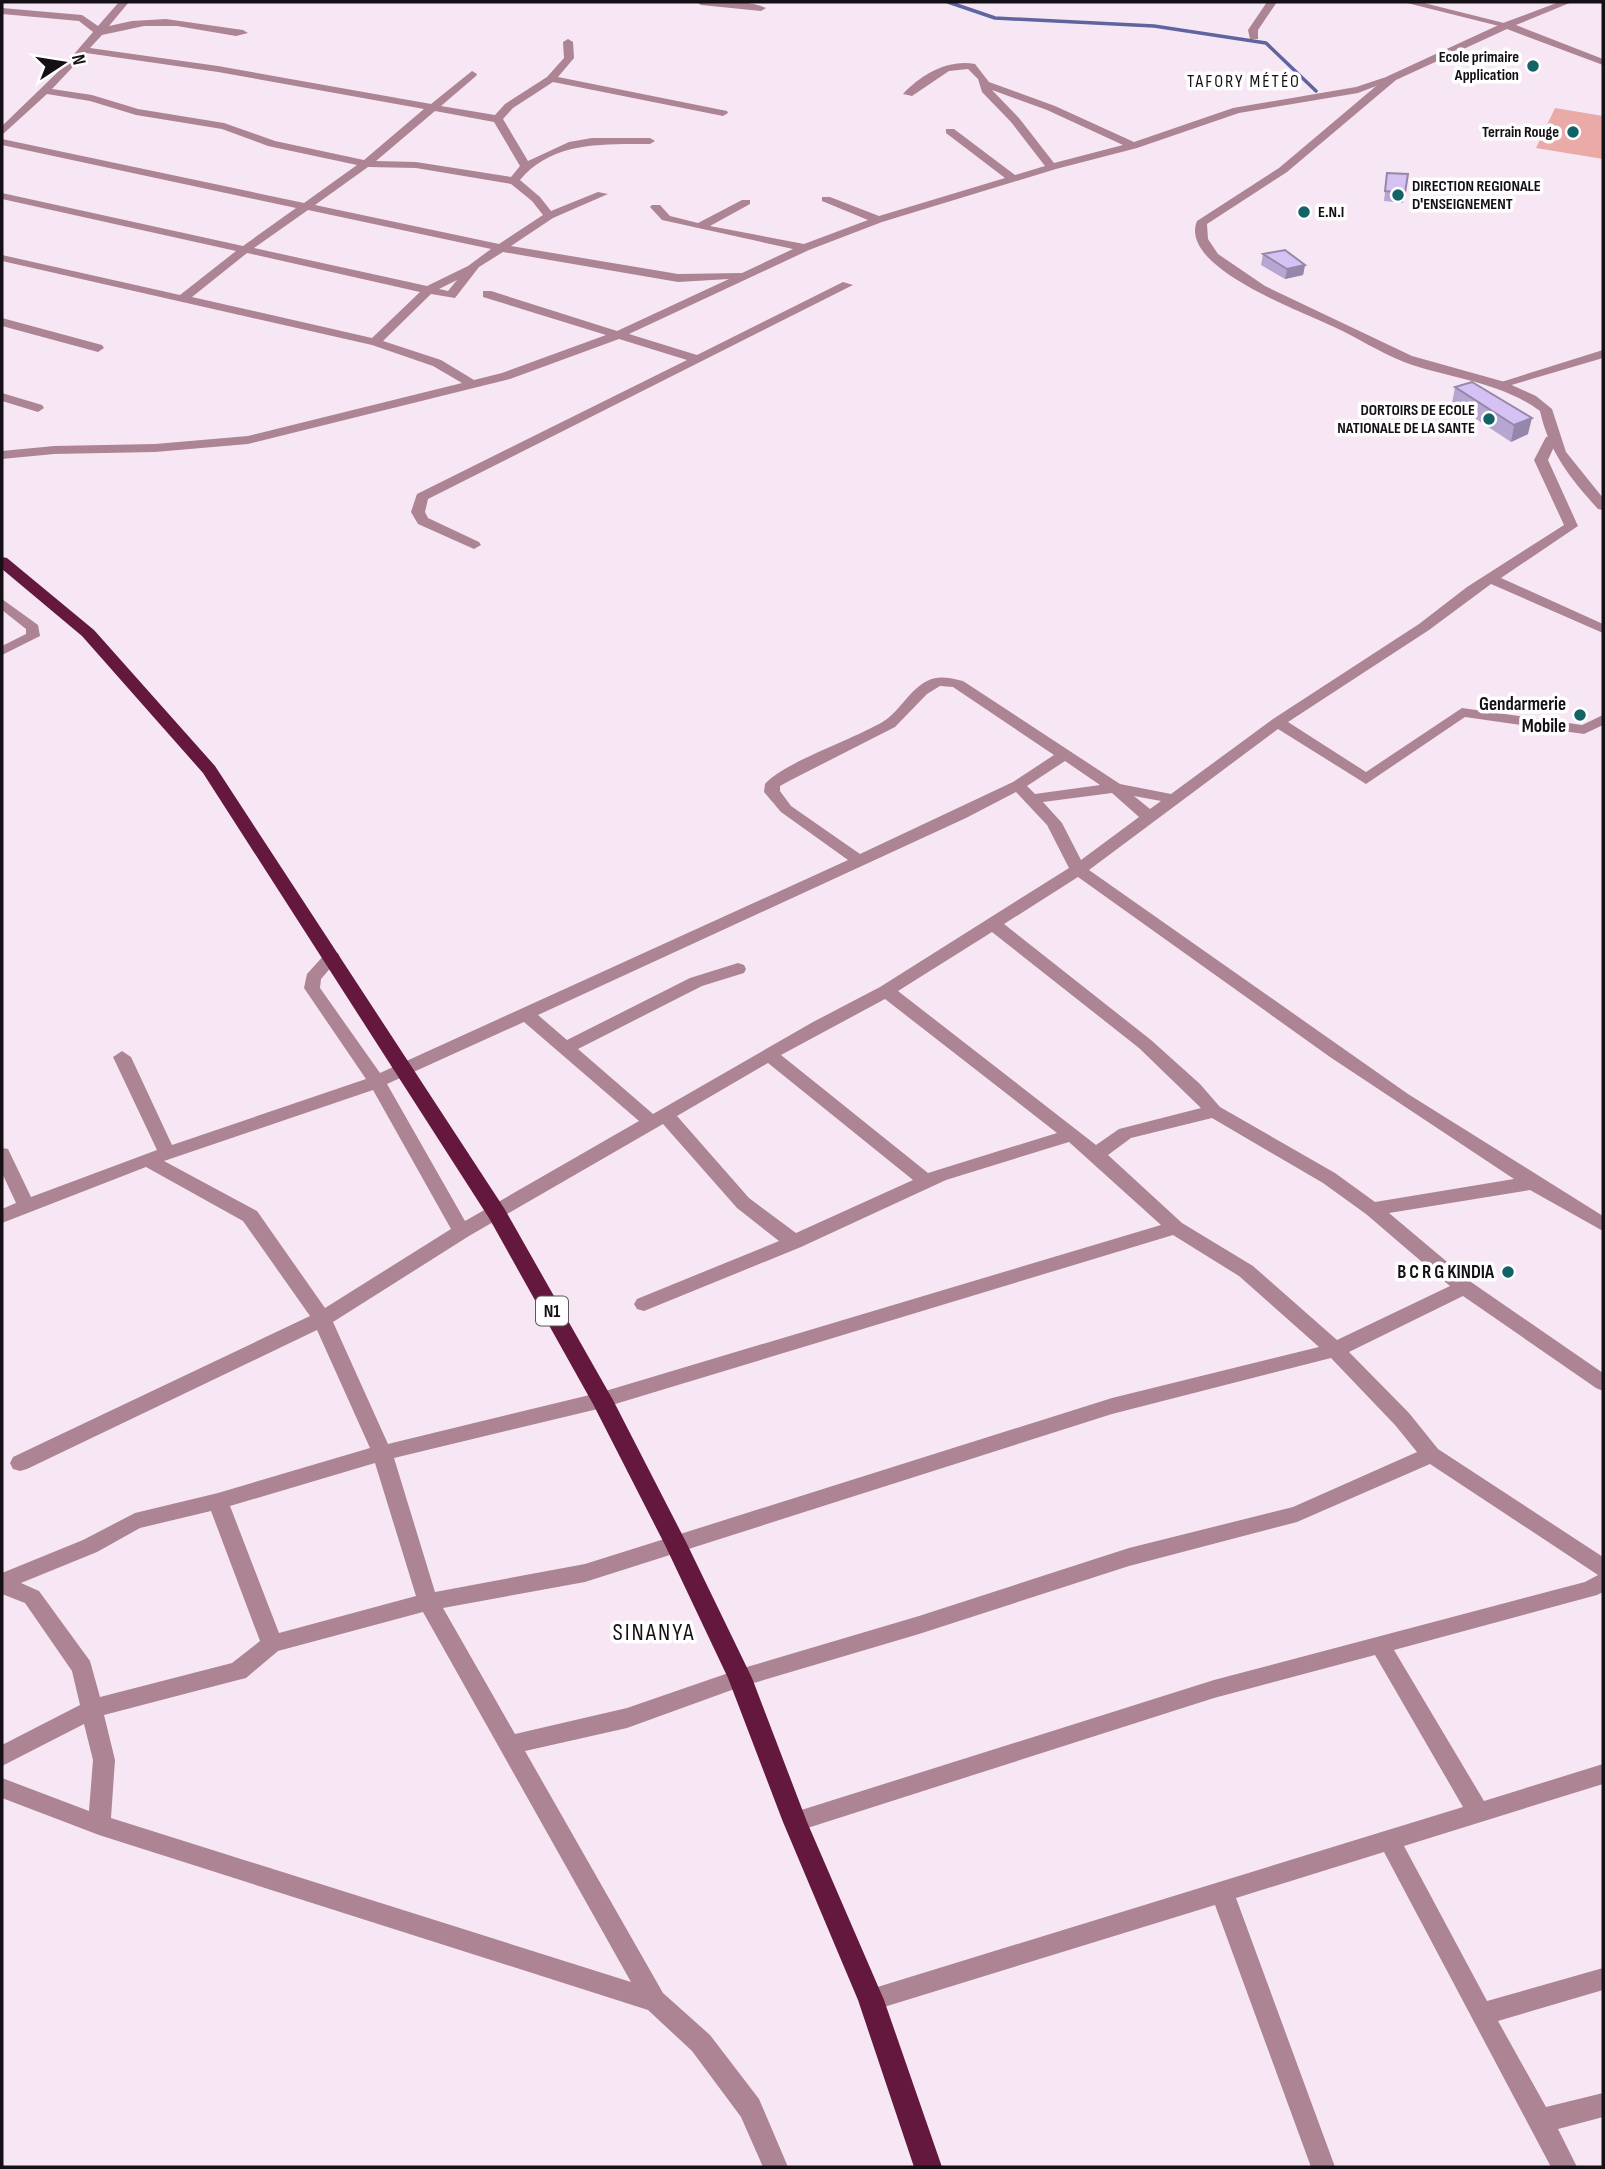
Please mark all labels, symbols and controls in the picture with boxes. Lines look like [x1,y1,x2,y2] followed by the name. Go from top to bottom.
[28,28,98,98] north arrow
[1439,48,1519,85] place label: Ecole primaire Application
[66,52,90,67] text: N
[1525,58,1541,74] marker: Ecole primaire Application
[1187,71,1301,92] district label: TAFORY MÉTÉO
[1482,123,1559,142] place label: Terrain Rouge
[1565,124,1581,140] marker: Terrain Rouge
[1412,177,1541,214] place label: DIRECTION REGIONALE D'ENSEIGNEMENT
[1390,187,1406,203] marker: DIRECTION REGIONALE D'ENSEIGNEMENT
[1318,203,1344,222] place label: E.N.I
[1296,204,1312,220] marker: E.N.I
[1337,401,1475,438] place label: DORTOIRS DE ECOLE NATIONALE DE LA SANTE
[1481,411,1497,427] marker: DORTOIRS DE ECOLE NATIONALE DE LA SANTE
[1479,693,1566,738] place label: Gendarmerie Mobile
[1572,707,1588,723] marker: Gendarmerie Mobile
[1397,1261,1495,1284] place label: B C R G KINDIA
[1500,1264,1516,1280] marker: B C R G KINDIA
[536,1296,568,1326] road number: N1
[612,1618,696,1647] district label: SINANYA

